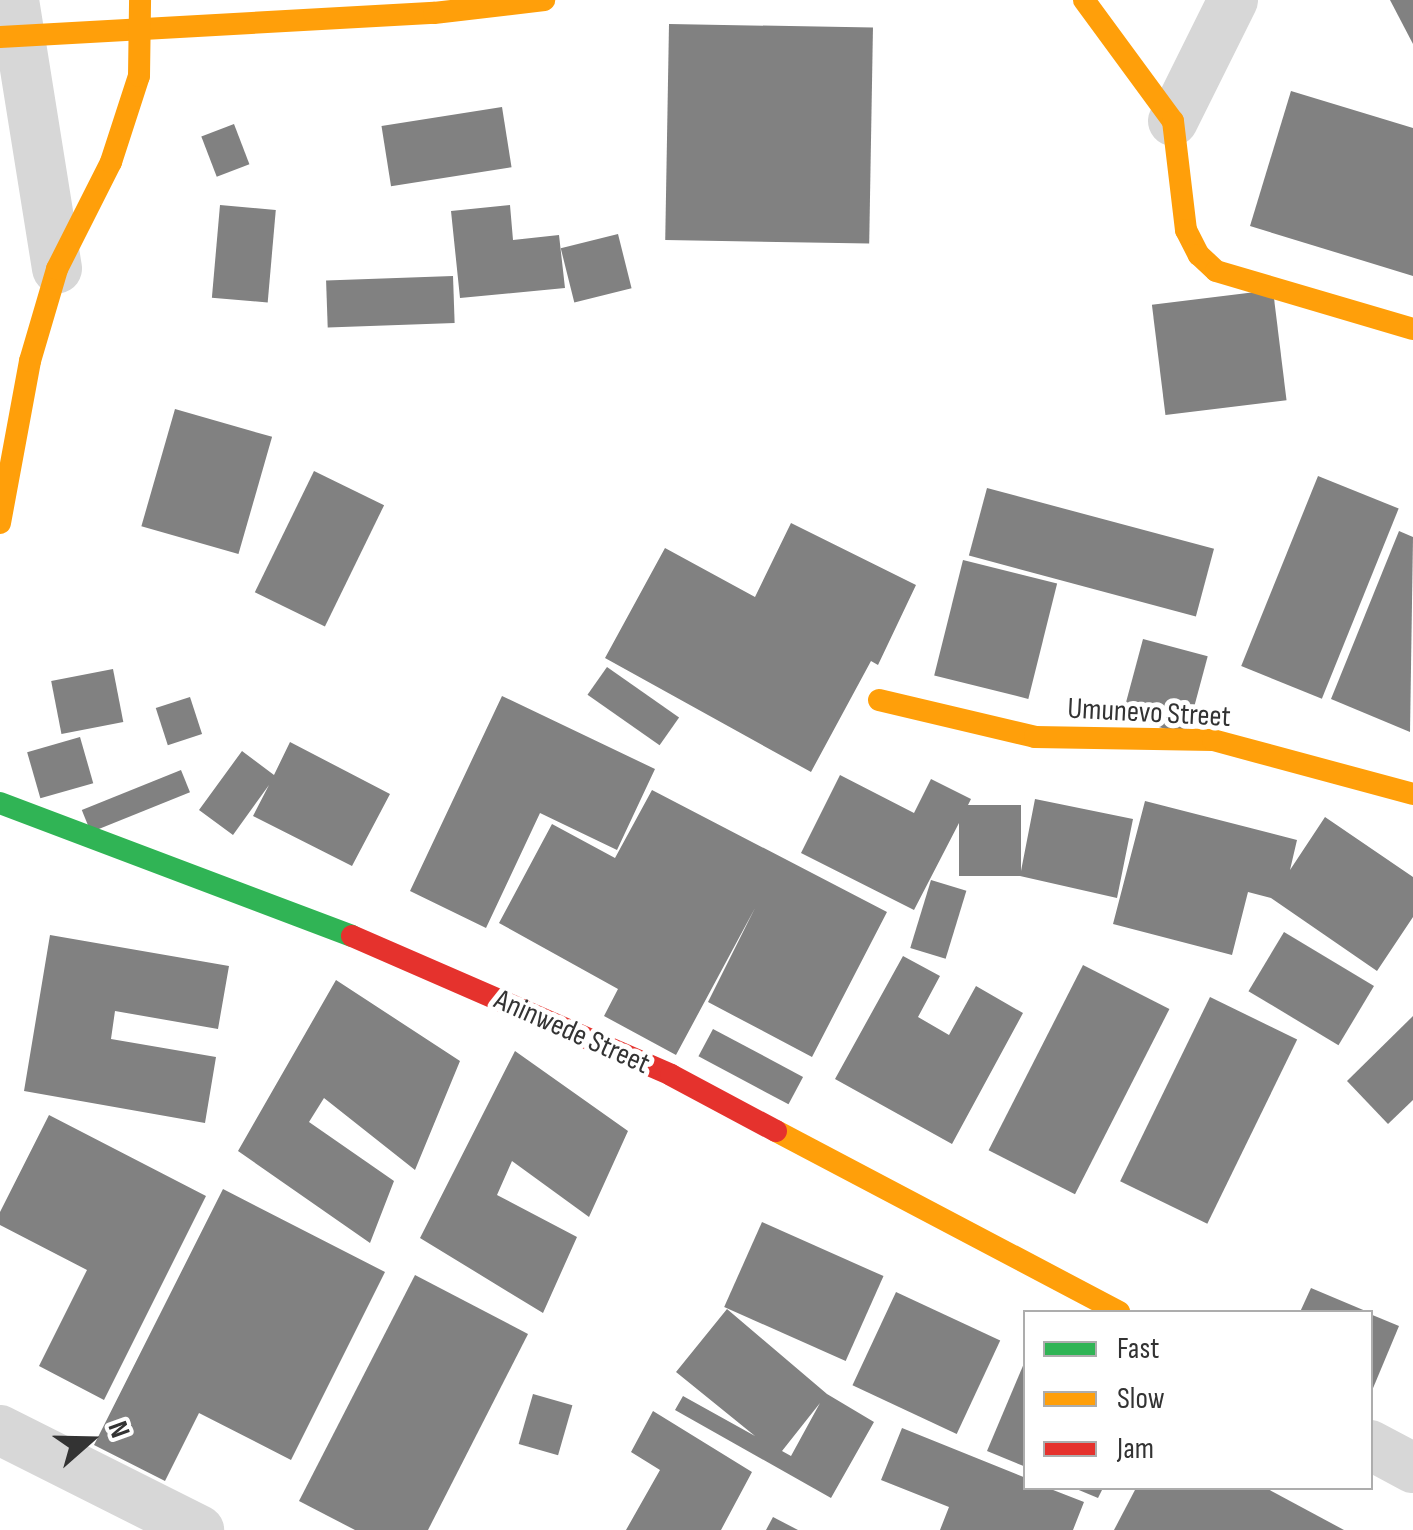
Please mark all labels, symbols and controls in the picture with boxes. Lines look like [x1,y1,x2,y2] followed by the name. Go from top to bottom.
[1067,691,1231,735] street label: Umunevo Street
[489,982,655,1082] street label: Aninwede Street
[1023,1310,1373,1490] legend
[1117,1331,1159,1367] text: Fast
[1117,1381,1165,1417] text: Slow
[40,1390,140,1490] north arrow
[101,1417,137,1442] text: N
[1117,1431,1154,1467] text: Jam

